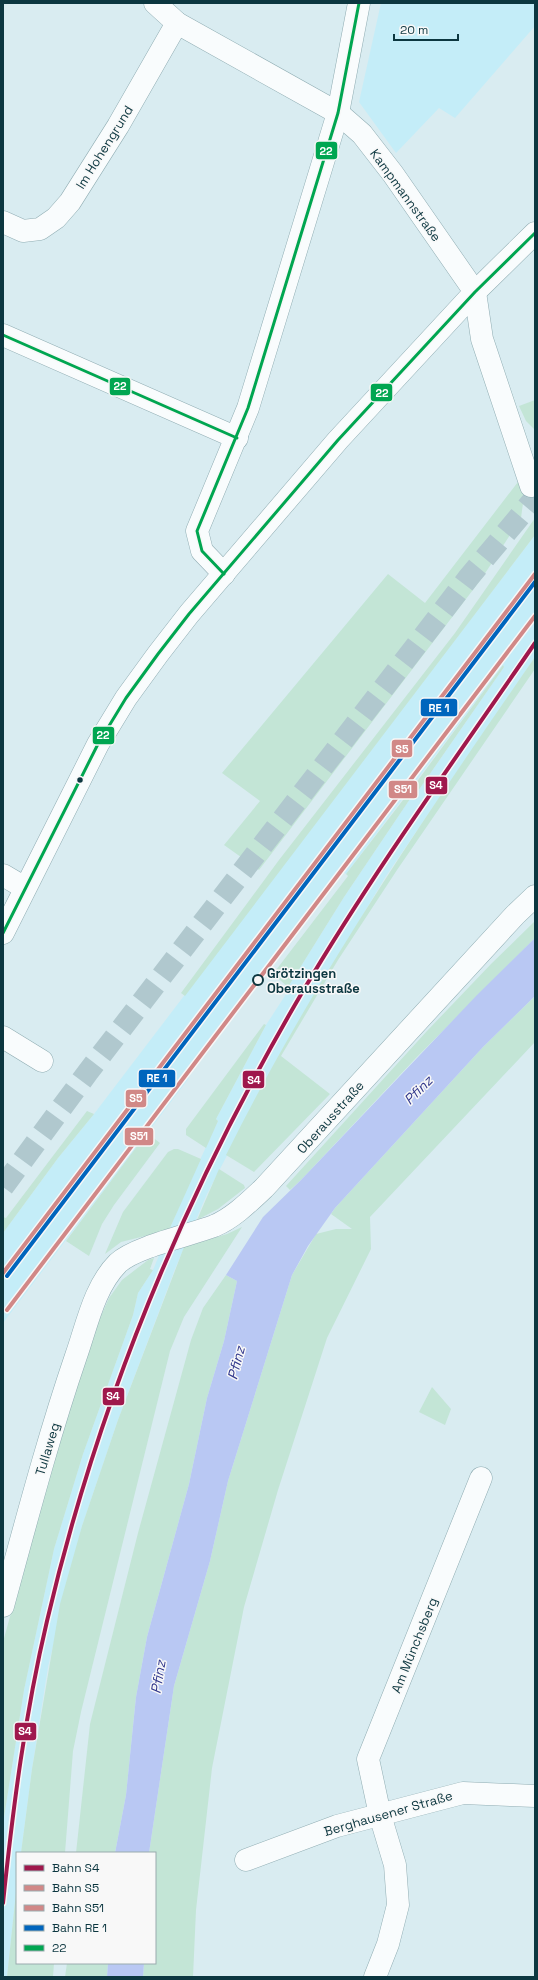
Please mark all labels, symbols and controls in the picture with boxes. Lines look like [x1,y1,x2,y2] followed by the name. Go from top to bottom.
[394,16,458,42] scale bar
[400,22,428,38] text: 20 m
[72,102,137,192] street label: Im Hohengrund
[315,141,338,160] line badge: 22
[319,144,333,158] text: 22
[366,146,445,245] street label: Kampmannstraße
[109,377,131,396] line badge: 22
[113,379,127,393] text: 22
[370,383,393,402] line badge: 22
[375,386,389,400] text: 22
[420,698,458,717] line badge: RE 1
[429,701,449,715] text: RE 1
[92,726,115,745] line badge: 22
[96,728,110,742] text: 22
[391,739,413,758] line badge: S5
[395,742,409,756] text: S5
[75,775,85,785] unlabelled marker
[425,776,448,795] line badge: S4
[429,778,443,792] text: S4
[388,780,418,799] line badge: S51
[394,782,412,796] text: S51
[267,965,360,997] place label: Grötzingen Oberausstraße
[252,974,264,986] marker: Grötzingen Oberausstraße
[138,1069,176,1088] line badge: RE 1
[242,1070,265,1089] line badge: S4
[147,1071,167,1085] text: RE 1
[400,1071,437,1108] water label: Pfinz
[247,1073,261,1087] text: S4
[293,1077,368,1157] street label: Oberausstraße
[125,1089,147,1108] line badge: S5
[129,1091,143,1105] text: S5
[124,1127,154,1146] line badge: S51
[130,1129,148,1143] text: S51
[223,1343,249,1381] water label: Pfinz
[102,1387,125,1406] line badge: S4
[106,1389,120,1403] text: S4
[31,1421,64,1478] street label: Tullaweg
[388,1595,441,1695] street label: Am Münchsberg
[146,1657,170,1695] water label: Pfinz
[14,1722,37,1741] line badge: S4
[18,1724,32,1738] text: S4
[322,1787,454,1840] street label: Berghausener Straße
[16,1852,156,1964] legend
[52,1860,100,1876] text: Bahn S4
[52,1880,99,1896] text: Bahn S5
[52,1900,104,1916] text: Bahn S51
[52,1920,107,1936] text: Bahn RE 1
[52,1940,66,1956] text: 22

